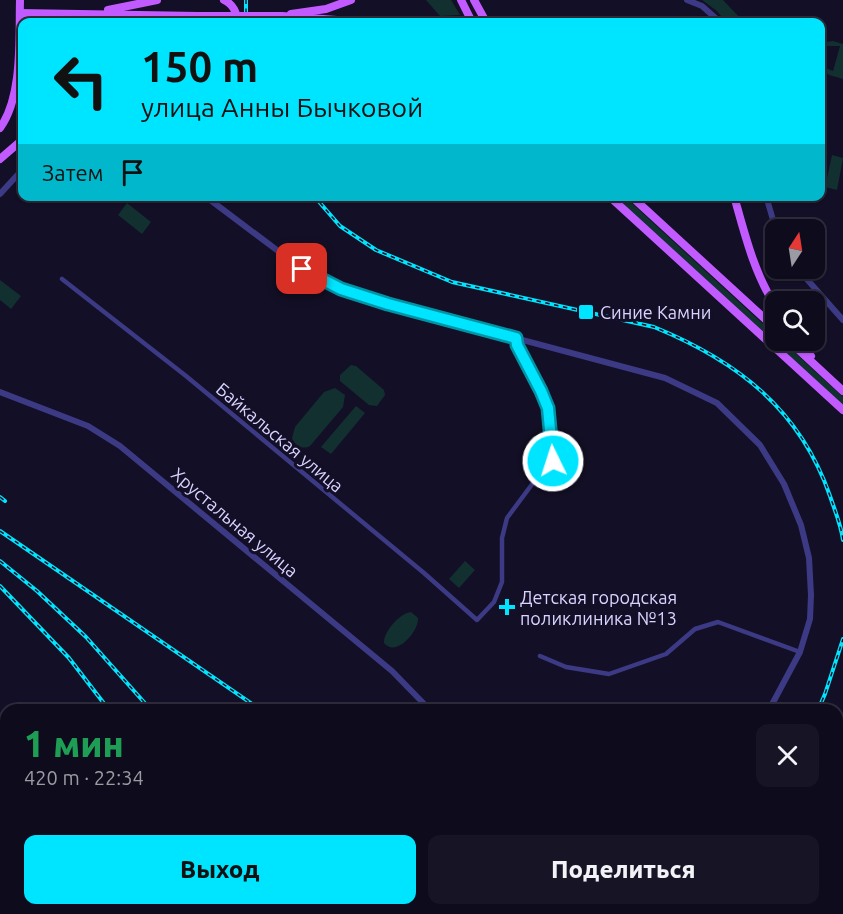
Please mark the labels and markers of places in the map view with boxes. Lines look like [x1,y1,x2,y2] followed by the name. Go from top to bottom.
[276,243,327,294] pin
[600,302,711,322] place label: Синие Камни
[577,303,595,321] marker: Синие Камни
[520,587,677,628] place label: Детская городская поликлиника №13
[498,598,516,616] marker: Детская городская поликлиника №13

